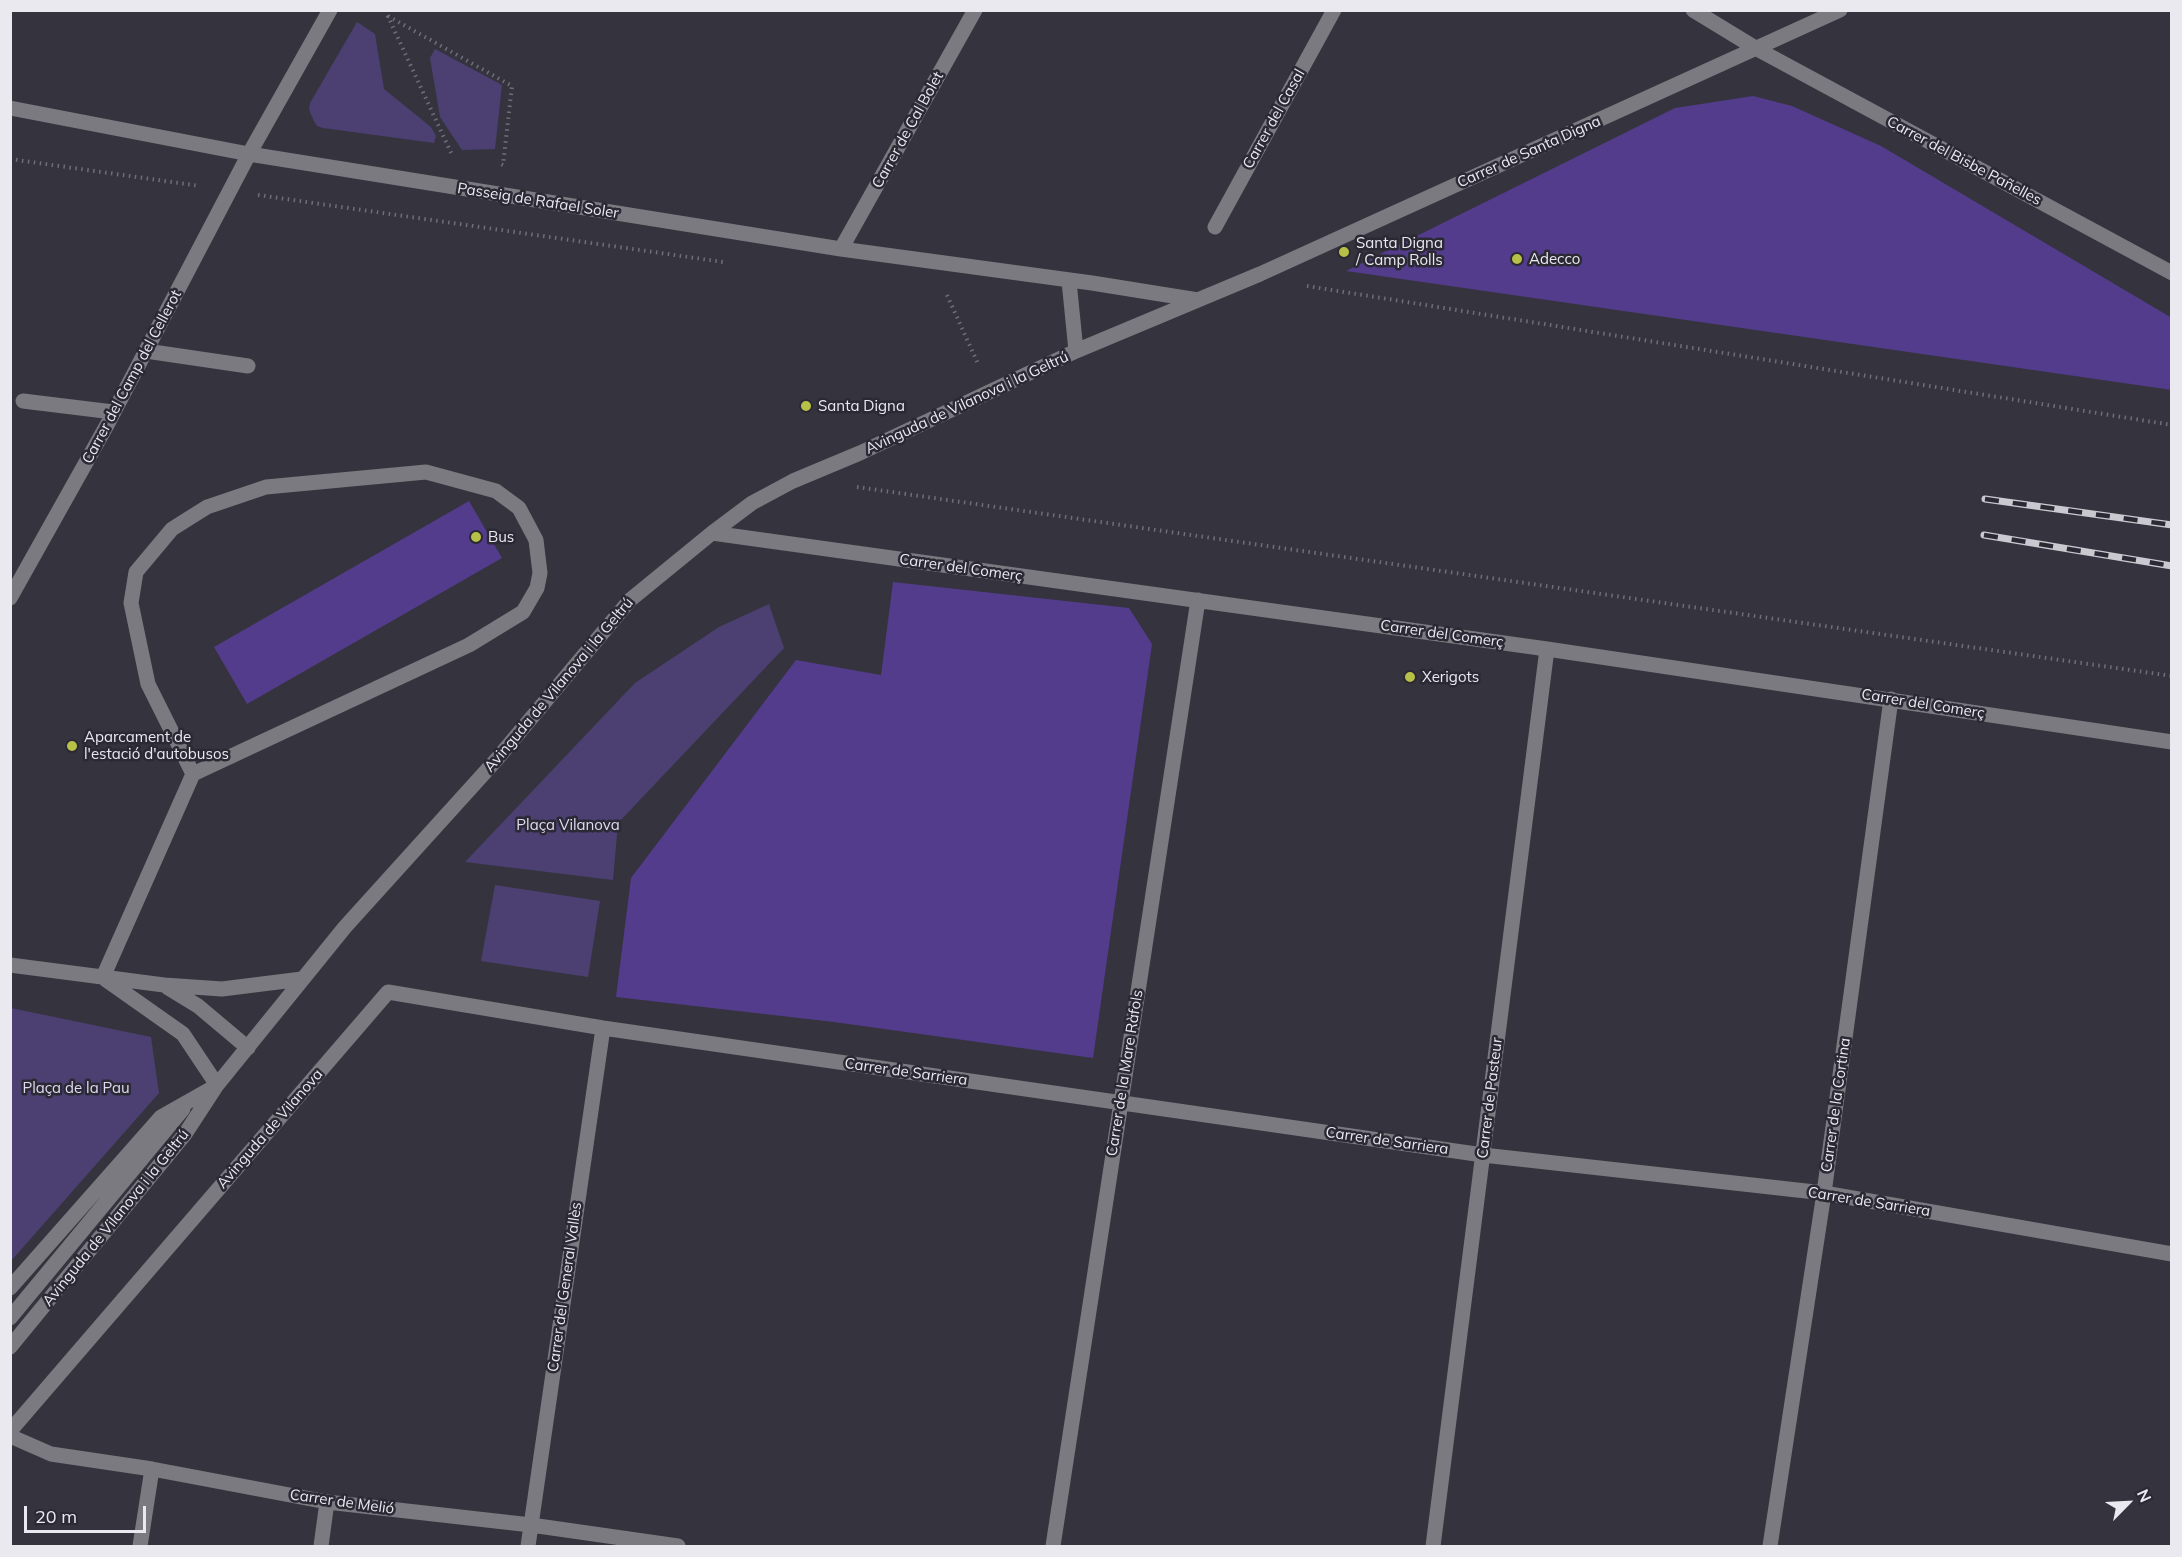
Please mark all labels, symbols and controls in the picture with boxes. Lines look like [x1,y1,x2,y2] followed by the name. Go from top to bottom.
[1239,66,1309,172] street label: Carrer del Casal
[868,69,948,191] street label: Carrer de Cal Bolet
[1454,112,1604,192] street label: Carrer de Santa Digna
[1884,113,2044,209] street label: Carrer del Bisbe Pañelles
[456,179,620,223] street label: Passeig de Rafael Soler
[1356,234,1443,269] place label: Santa Digna / Camp Rolls
[1337,245,1351,259] marker: Santa Digna / Camp Rolls
[1529,250,1580,268] place label: Adecco
[1510,252,1524,266] marker: Adecco
[79,287,185,467] street label: Carrer del Camp del Cellerot
[862,348,1072,458] street label: Avinguda de Vilanova i la Geltrú
[818,397,905,415] place label: Santa Digna
[799,399,813,413] marker: Santa Digna
[488,528,514,546] place label: Bus
[469,530,483,544] marker: Bus
[898,550,1024,586] street label: Carrer del Comerç
[481,594,637,776] street label: Avinguda de Vilanova i la Geltrú
[1379,616,1505,652] street label: Carrer del Comerç
[1422,668,1479,686] place label: Xerigots
[1403,670,1417,684] marker: Xerigots
[1860,685,1986,723] street label: Carrer del Comerç
[84,728,229,763] place label: Aparcament de l'estació d'autobusos
[65,739,79,753] marker: Aparcament de l'estació d'autobusos
[516,816,620,834] park label: Plaça Vilanova
[1103,989,1147,1157] street label: Carrer de la Mare Ràfols
[1474,1037,1506,1159] street label: Carrer de Pasteur
[1818,1037,1854,1173] street label: Carrer de la Cortina
[843,1054,969,1090] street label: Carrer de Sarriera
[213,1066,327,1192] street label: Avinguda de Vilanova
[22,1079,130,1097] park label: Plaça de la Pau
[1324,1123,1450,1159] street label: Carrer de Sarriera
[39,1126,193,1310] street label: Avinguda de Vilanova i la Geltrú
[1806,1183,1932,1221] street label: Carrer de Sarriera
[544,1201,586,1373] street label: Carrer del General Vallès
[2098,1473,2158,1533] north arrow
[289,1486,395,1518] street label: Carrer de Melió
[2133,1486,2156,1505] text: N
[27,1494,148,1532] scale bar
[35,1505,77,1528] text: 20 m

